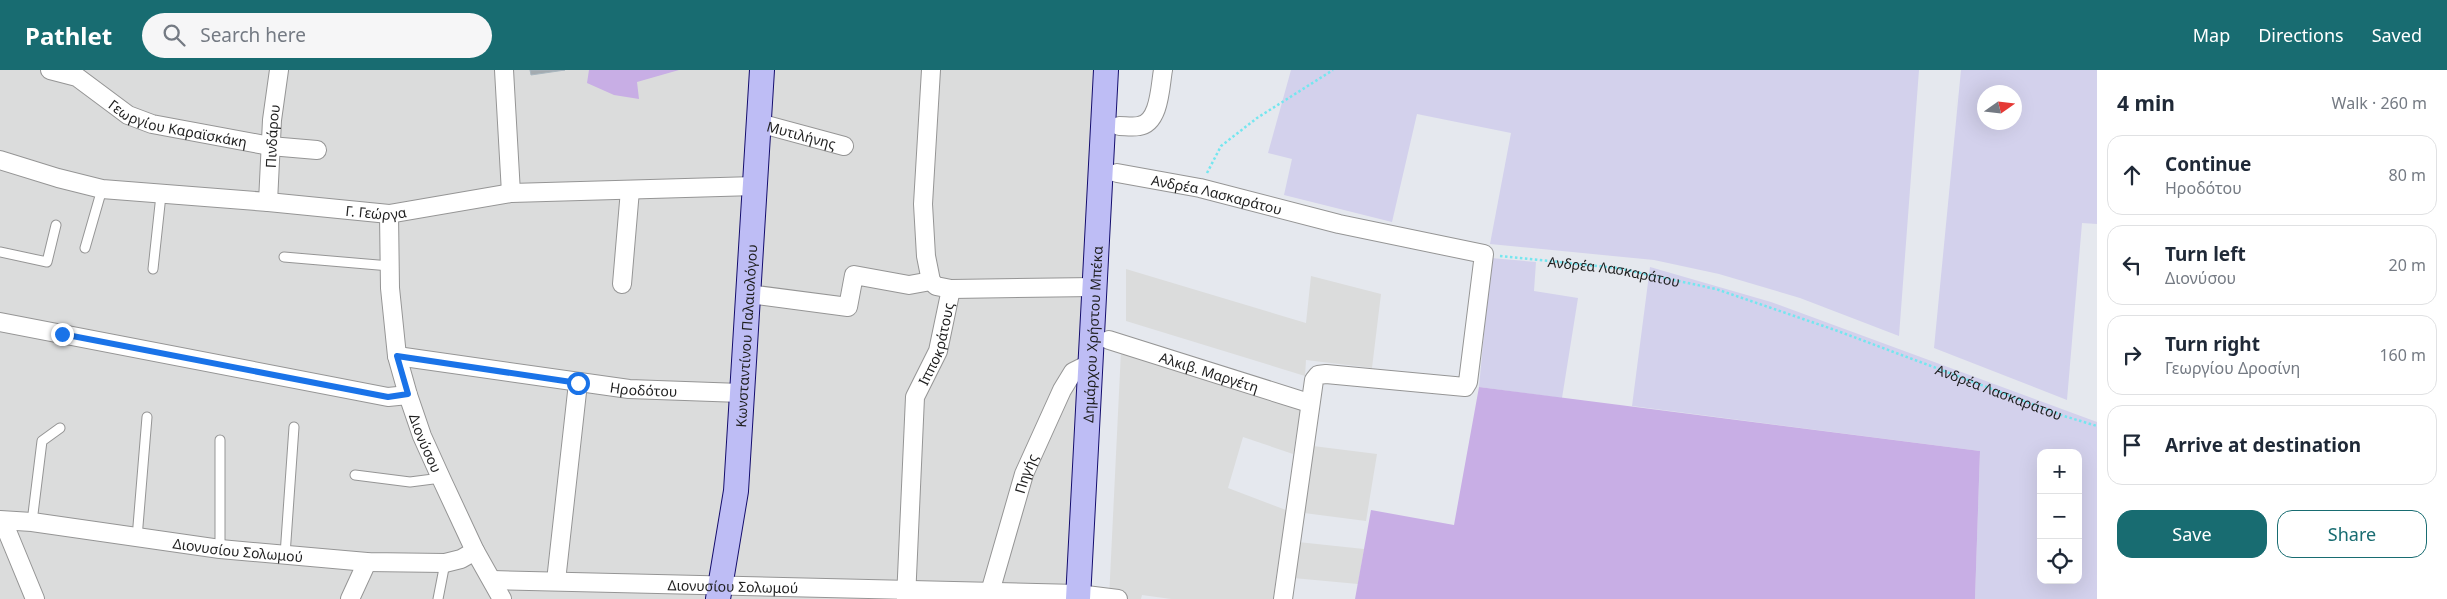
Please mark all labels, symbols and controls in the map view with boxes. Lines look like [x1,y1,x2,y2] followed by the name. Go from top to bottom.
[142,13,492,58] search box
[25,19,112,52] text: Pathlet
[160,21,188,49] icon: search
[200,22,306,48] text: Search here
[2193,23,2230,47] text: Map
[2258,23,2344,47] text: Directions
[2372,23,2422,47] text: Saved
[1977,85,2022,130] north arrow
[2117,89,2175,117] text: 4 min
[2332,92,2427,114] text: Walk · 260 m
[105,95,249,151] street label: Γεωργίου Καραϊσκάκη
[260,103,284,168] street label: Πινδάρου
[765,116,838,153] street label: Μυτιλήνης
[2165,151,2251,177] text: Continue
[2118,161,2146,189] icon: ahead
[2389,164,2426,186] text: 80 m
[1150,170,1284,218] street label: Ανδρέα Λασκαράτου
[2165,177,2242,199] text: Ηροδότου
[345,200,408,224] street label: Γ. Γεώργα
[2165,241,2246,267] text: Turn left
[730,244,761,428] street label: Κωνσταντίνου Παλαιολόγου
[1078,245,1106,423] street label: Δημάρχου Χρήστου Μπέκα
[1547,251,1682,291] street label: Ανδρέα Λασκαράτου
[2118,251,2146,279] icon: left
[2389,254,2426,276] text: 20 m
[2165,267,2236,289] text: Διονύσου
[913,300,957,388] street label: Ιπποκράτους
[51,323,74,346] route end
[2165,331,2260,357] text: Turn right
[2118,341,2146,369] icon: right
[2379,344,2426,366] text: 160 m
[1157,347,1261,396] street label: Αλκιβ. Μαργέτη
[2165,357,2300,379] text: Γεωργίου Δροσίνη
[1933,359,2065,424] street label: Ανδρέα Λασκαράτου
[567,372,590,395] route start
[609,377,678,400] street label: Ηροδότου
[405,411,447,475] street label: Διονύσου
[2118,431,2146,459] icon: arrive
[2165,432,2361,458] text: Arrive at destination
[2037,449,2082,584] map controls
[2037,449,2082,494] button: +
[1009,450,1042,496] street label: Πηγής
[2037,494,2082,539] button: −
[2117,510,2267,558] button: Save
[2277,510,2427,558] button: Share
[172,533,304,566] street label: Διονυσίου Σολωμού
[2037,539,2082,584] button: locate
[667,575,798,597] street label: Διονυσίου Σολωμού

